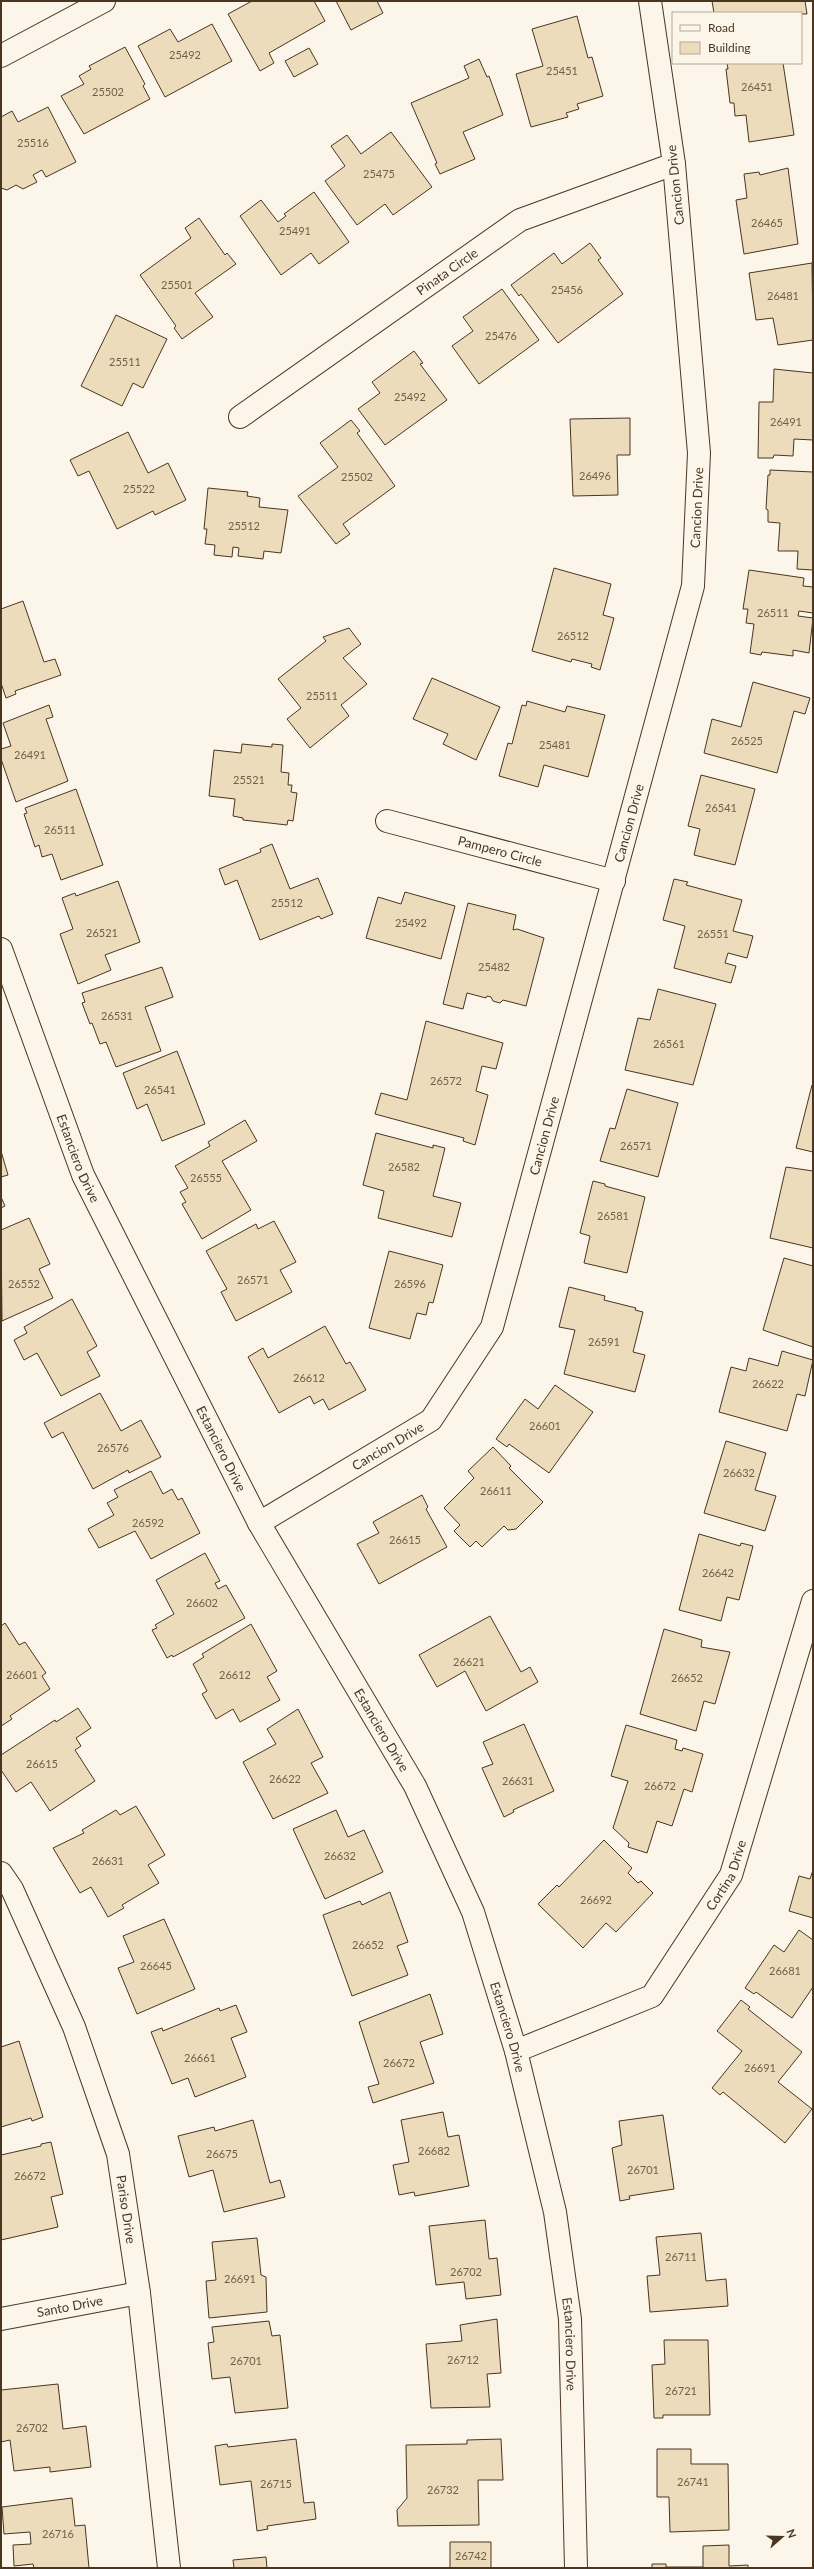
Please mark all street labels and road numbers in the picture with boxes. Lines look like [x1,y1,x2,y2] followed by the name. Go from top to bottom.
[663,144,687,226] street label: Cancion Drive
[413,244,481,299] street label: Pinata Circle
[687,467,706,548] street label: Cancion Drive
[610,782,647,864] street label: Cancion Drive
[456,832,544,870] street label: Pampero Circle
[526,1094,562,1177] street label: Cancion Drive
[54,1112,104,1205] street label: Estanciero Drive
[193,1403,250,1494] street label: Estanciero Drive
[349,1418,427,1474] street label: Cancion Drive
[351,1685,413,1774] street label: Estanciero Drive
[702,1838,749,1913] street label: Cortina Drive
[487,1980,529,2074] street label: Estanciero Drive
[113,2174,139,2245] street label: Pariso Drive
[35,2292,104,2320] street label: Santo Drive
[559,2296,580,2391] street label: Estanciero Drive

